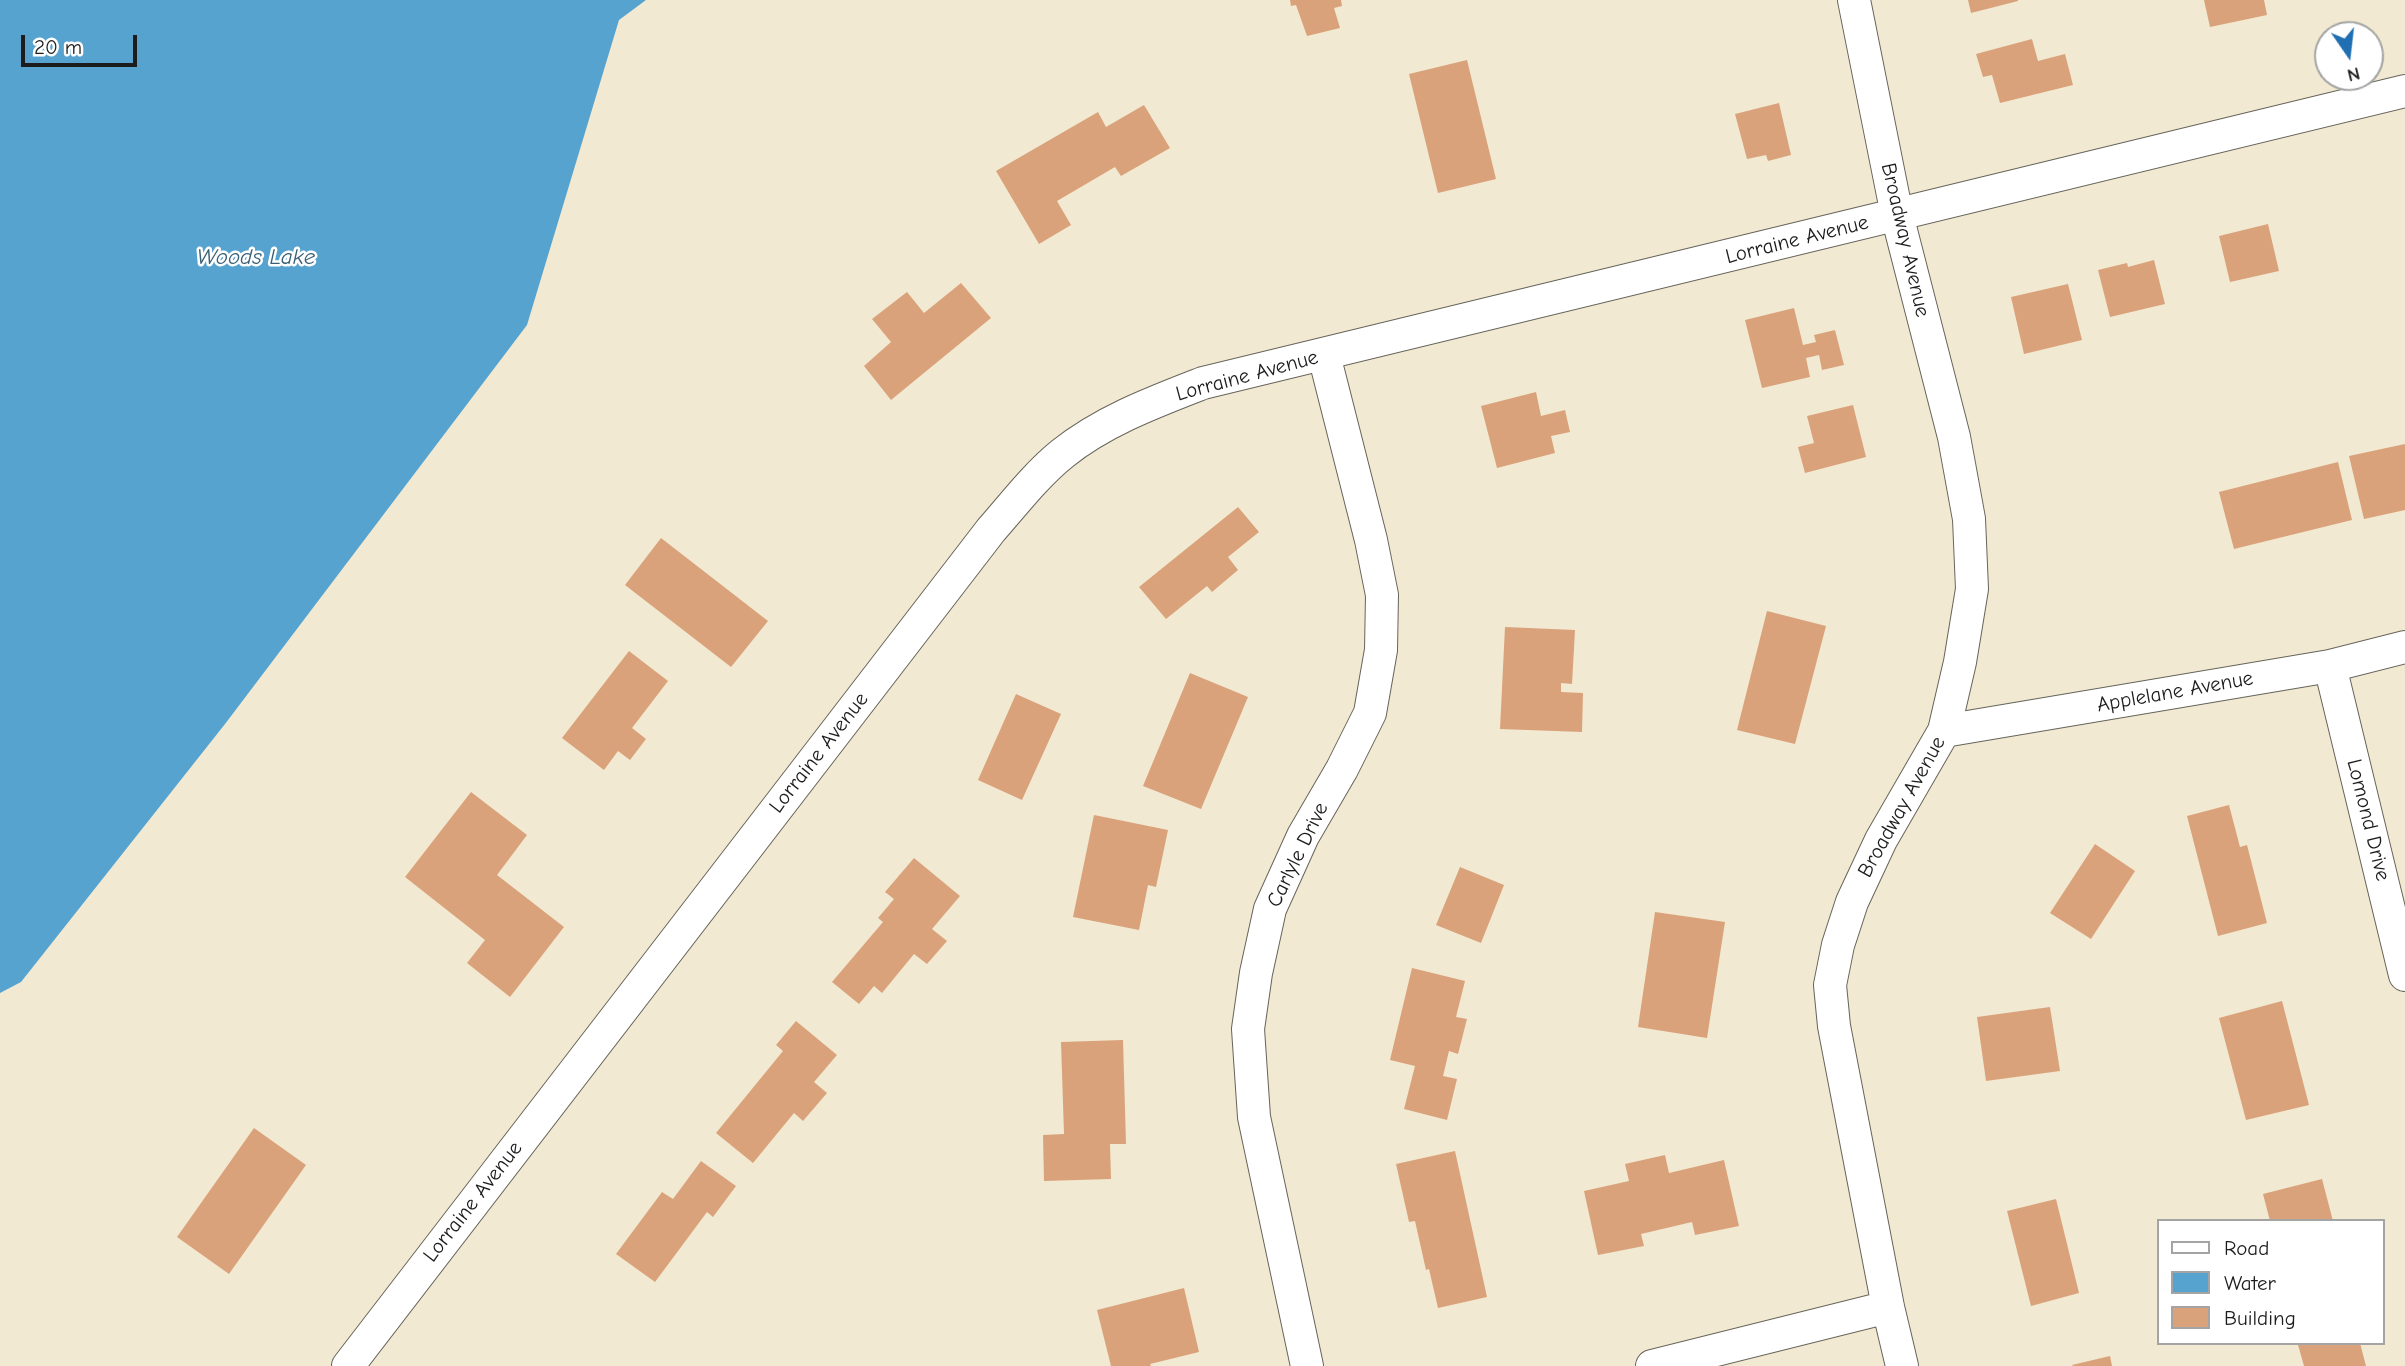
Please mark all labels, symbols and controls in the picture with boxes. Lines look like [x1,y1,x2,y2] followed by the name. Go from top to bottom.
[24,21,140,65] scale bar
[2314,21,2384,91] north arrow
[34,35,82,59] text: 20 m
[2345,62,2362,87] text: N
[1875,160,1935,320] street label: Broadway Avenue
[1723,210,1871,270] street label: Lorraine Avenue
[197,243,315,271] water label: Woods Lake
[1173,345,1321,407] street label: Lorraine Avenue
[2095,666,2255,718] street label: Applelane Avenue
[764,688,874,818] street label: Lorraine Avenue
[1853,732,1951,882] street label: Broadway Avenue
[2341,756,2395,884] street label: Lomond Drive
[1262,799,1334,911] street label: Carlyle Drive
[418,1137,528,1267] street label: Lorraine Avenue
[2156,1219,2384,1345] legend
[2224,1236,2269,1260] text: Road
[2224,1271,2276,1295] text: Water
[2224,1306,2296,1330] text: Building

